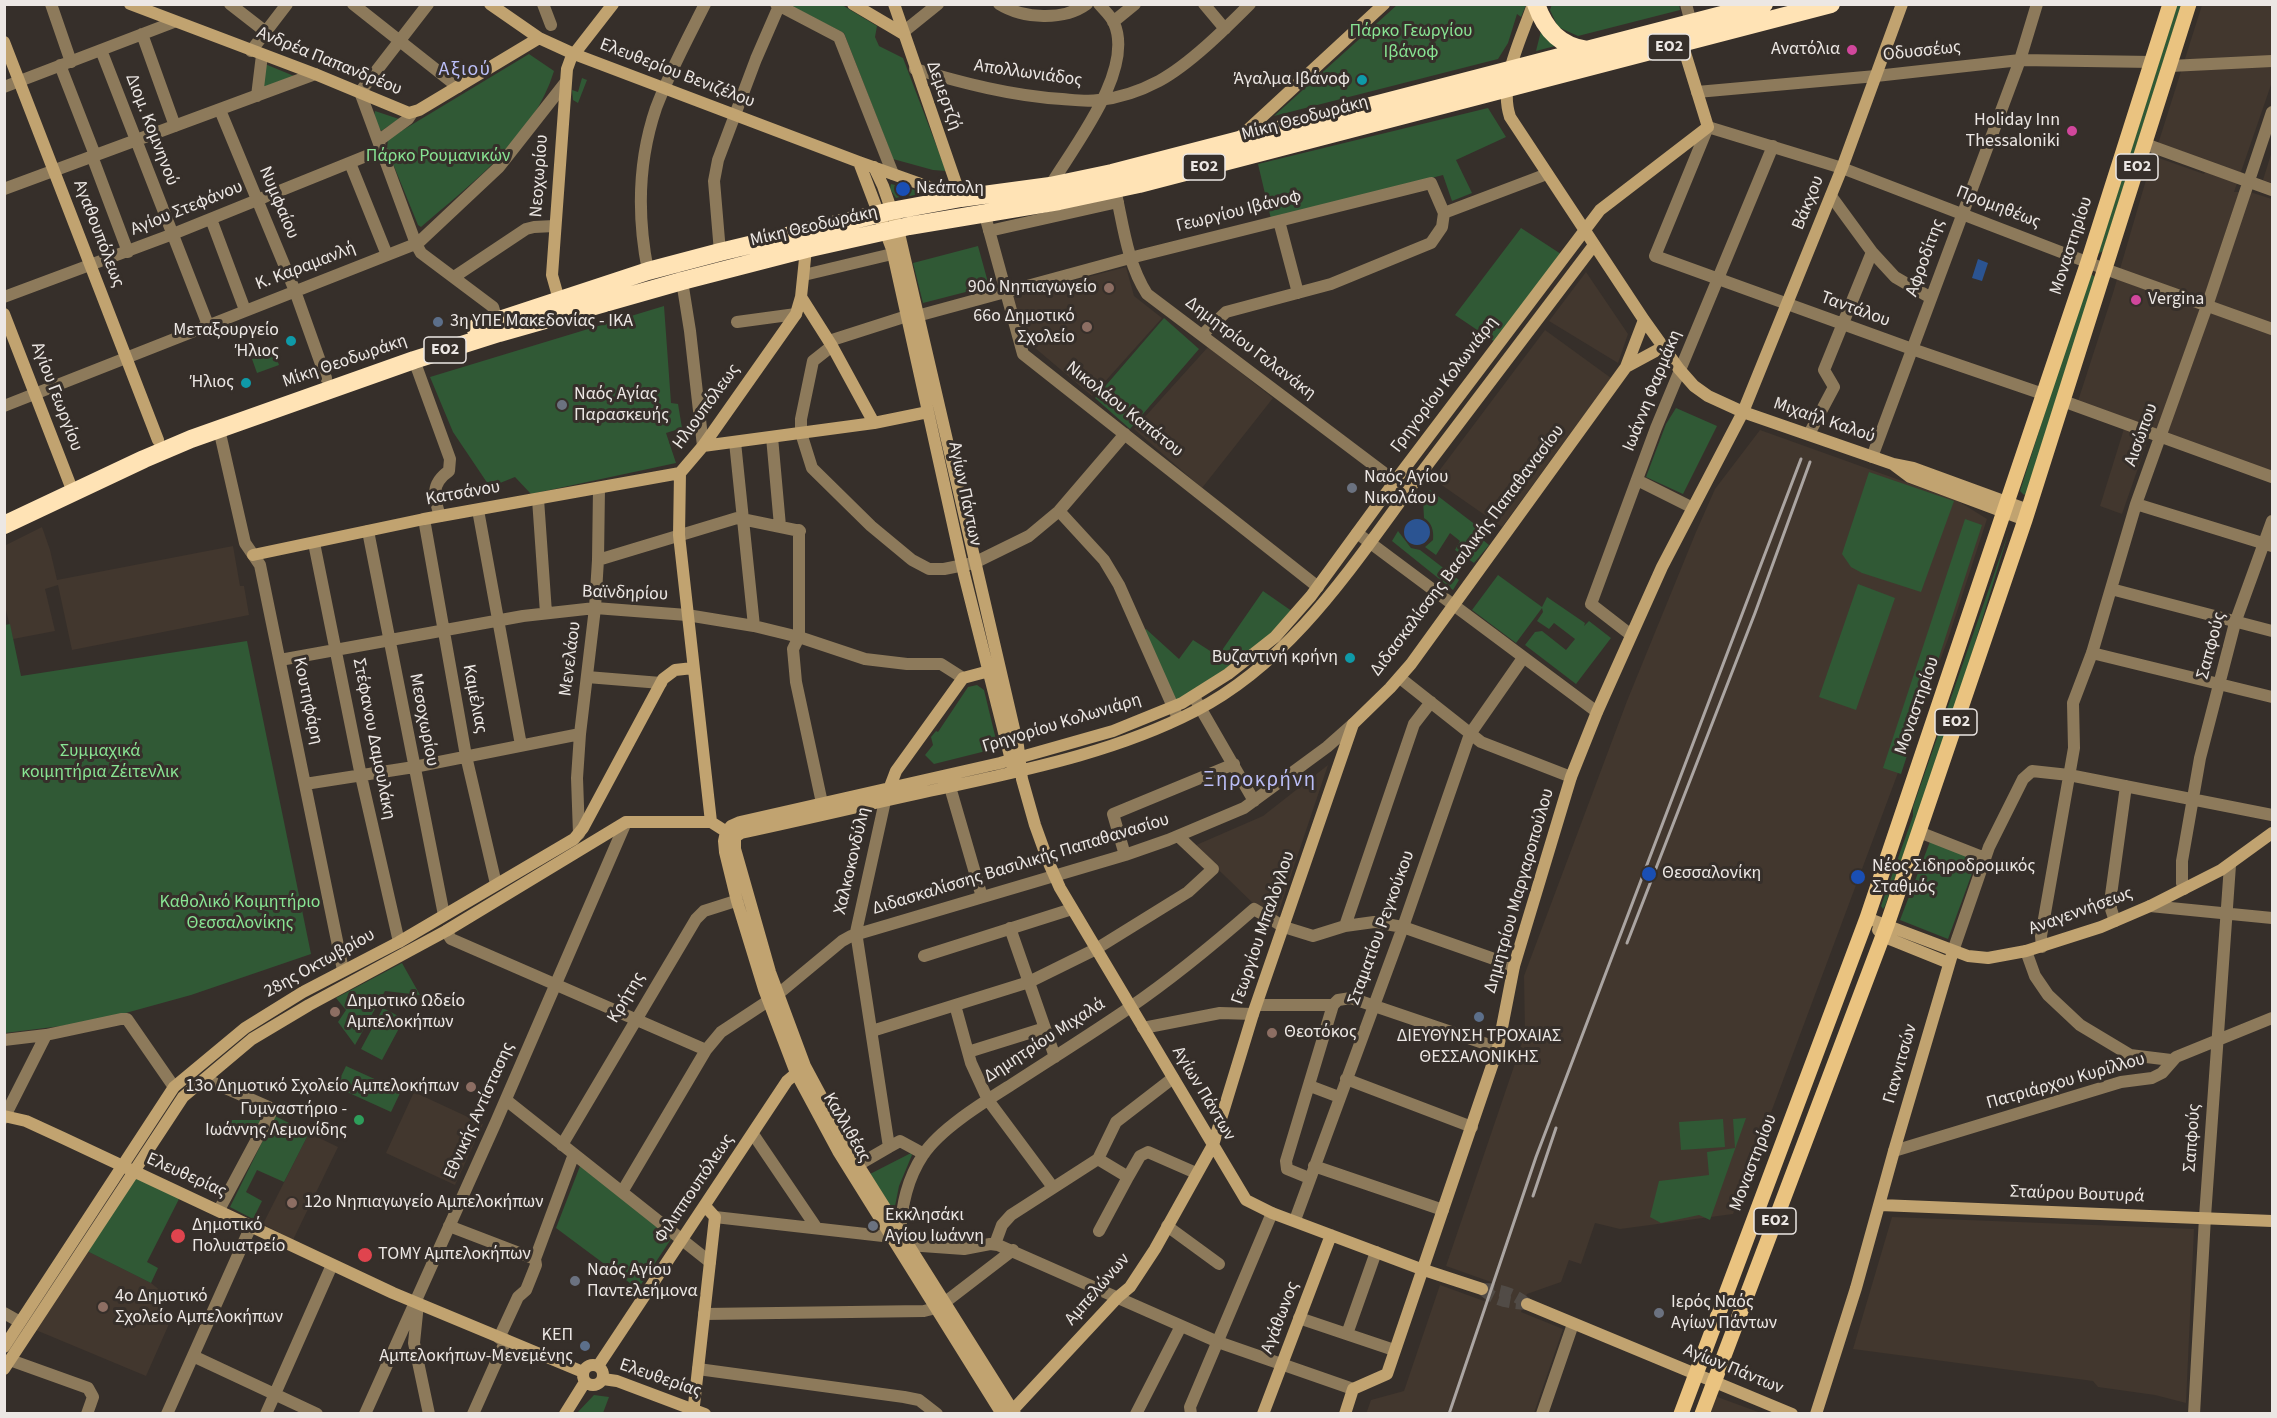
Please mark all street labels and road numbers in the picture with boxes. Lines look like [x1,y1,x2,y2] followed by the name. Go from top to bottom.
[253,23,405,101] street label: Ανδρέα Παπανδρέου
[596,34,758,114] street label: Ελευθερίου Βενιζέλου
[1648,34,1690,60] road number: ΕΟ2
[1882,37,1962,67] street label: Οδυσσέως
[973,56,1083,92] street label: Απολλωνιάδος
[921,59,965,133] street label: Δεμερτζή
[120,71,182,189] street label: Διομ. Κομνηνού
[1239,92,1371,146] street label: Μίκη Θεοδωράκη
[526,134,554,218] street label: Νεοχωρίου
[1183,154,1225,180] road number: ΕΟ2
[2116,154,2158,180] road number: ΕΟ2
[253,164,303,242] street label: Νυμφαίου
[1788,173,1830,233] street label: Βάκχου
[68,177,128,291] street label: Αγαθουπόλεως
[128,177,246,241] street label: Αγίου Στεφάνου
[1953,182,2043,234] street label: Προμηθέως
[1174,186,1304,238] street label: Γεωργίου Ιβάνοφ
[2046,194,2098,298] street label: Μοναστηρίου
[748,202,880,252] street label: Μίκη Θεοδωράκη
[1902,216,1950,300] street label: Αφροδίτης
[253,238,359,296] street label: Κ. Καραμανλή
[1817,287,1893,333] street label: Ταντάλου
[1180,293,1320,405] street label: Δημητρίου Γαλανάκη
[1387,313,1503,457] street label: Γρηγορίου Κολωνιάρη
[1619,327,1687,455] street label: Ιωάννη Φαρμάκη
[280,331,410,393] street label: Μίκη Θεοδωράκη
[424,337,466,363] road number: ΕΟ2
[25,340,87,454] street label: Αγίου Γεωργίου
[1061,357,1187,463] street label: Νικολάου Καπάτου
[669,360,745,454] street label: Ηλιουπόλεως
[1770,393,1878,449] street label: Μιχαήλ Καλού
[2121,400,2163,470] street label: Αισώπου
[1366,421,1570,681] street label: Διδασκαλίσσης Βασιλικής Παπαθανασίου
[942,440,986,548] street label: Αγίων Πάντων
[424,477,502,511] street label: Κατσάνου
[582,582,668,606] street label: Βαϊνδηρίου
[2193,610,2231,682] street label: Σαπφούς
[556,620,586,698] street label: Μενελάου
[1891,654,1945,758] street label: Μοναστηρίου
[287,655,327,747] street label: Κουτηφάρη
[347,656,399,822] street label: Στέφανου Δαμουλάκη
[457,663,491,735] street label: Καμέλιας
[403,672,443,768] street label: Μεσοχωρίου
[980,690,1144,758] street label: Γρηγορίου Κολωνιάρη
[1935,709,1977,735] road number: ΕΟ2
[1480,786,1560,996] street label: Δημητρίου Μαργαροπούλου
[830,805,876,917] street label: Χαλκοκονδύλη
[870,809,1172,921] street label: Διδασκαλίσσης Βασιλικής Παπαθανασίου
[1228,848,1300,1008] street label: Γεωργίου Μπαλόγλου
[1344,848,1420,1008] street label: Σταματίου Ρεγκούκου
[2026,883,2136,941] street label: Αναγεννήσεως
[261,925,379,1003] street label: 28ης Οκτωβρίου
[603,969,651,1027] street label: Κρήτης
[980,994,1110,1088] street label: Δημητρίου Μιχαλά
[1879,1022,1923,1106] street label: Γιαννιτσών
[440,1039,520,1183] street label: Εθνικής Αντίστασης
[1166,1043,1240,1145] street label: Αγίων Πάντων
[1984,1049,2148,1115] street label: Πατριάρχου Κυρίλλου
[817,1089,875,1167] street label: Καλλιθέας
[2180,1103,2206,1173] street label: Σαπφούς
[1726,1111,1782,1215] street label: Μοναστηρίου
[650,1130,740,1248] street label: Φιλιππουπόλεως
[143,1149,229,1203] street label: Ελευθερίας
[2009,1182,2145,1208] street label: Σταύρου Βουτυρά
[1754,1208,1796,1234] road number: ΕΟ2
[1061,1249,1135,1331] street label: Αμπελώνων
[1257,1279,1305,1357] street label: Αγάθωνος
[1680,1340,1786,1400] street label: Αγίων Πάντων
[616,1355,704,1403] street label: Ελευθερίας

